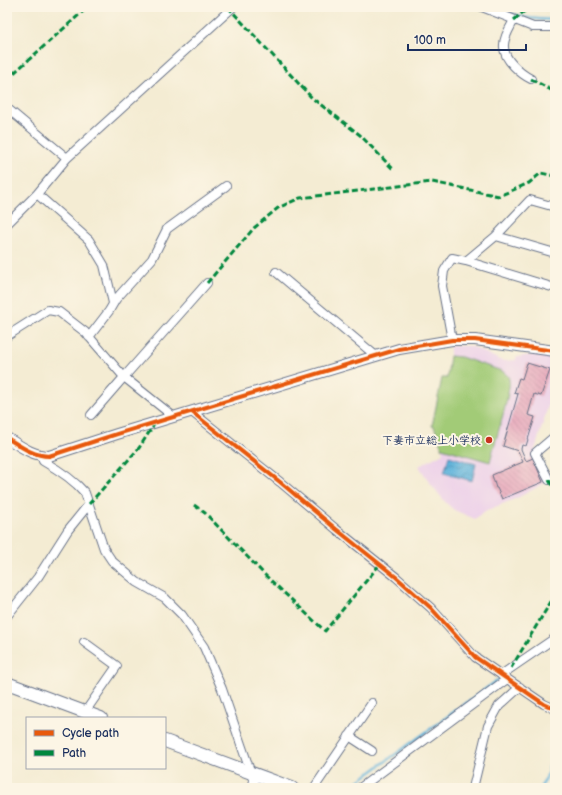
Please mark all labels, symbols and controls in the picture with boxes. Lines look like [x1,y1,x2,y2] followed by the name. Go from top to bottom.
[408,26,526,52] scale bar
[414,33,446,48] text: 100 m
[382,434,481,447] place label: 下妻市立総上小学校
[484,435,494,445] marker: 下妻市立総上小学校
[26,717,166,769] legend
[62,726,119,741] text: Cycle path
[62,746,87,761] text: Path

